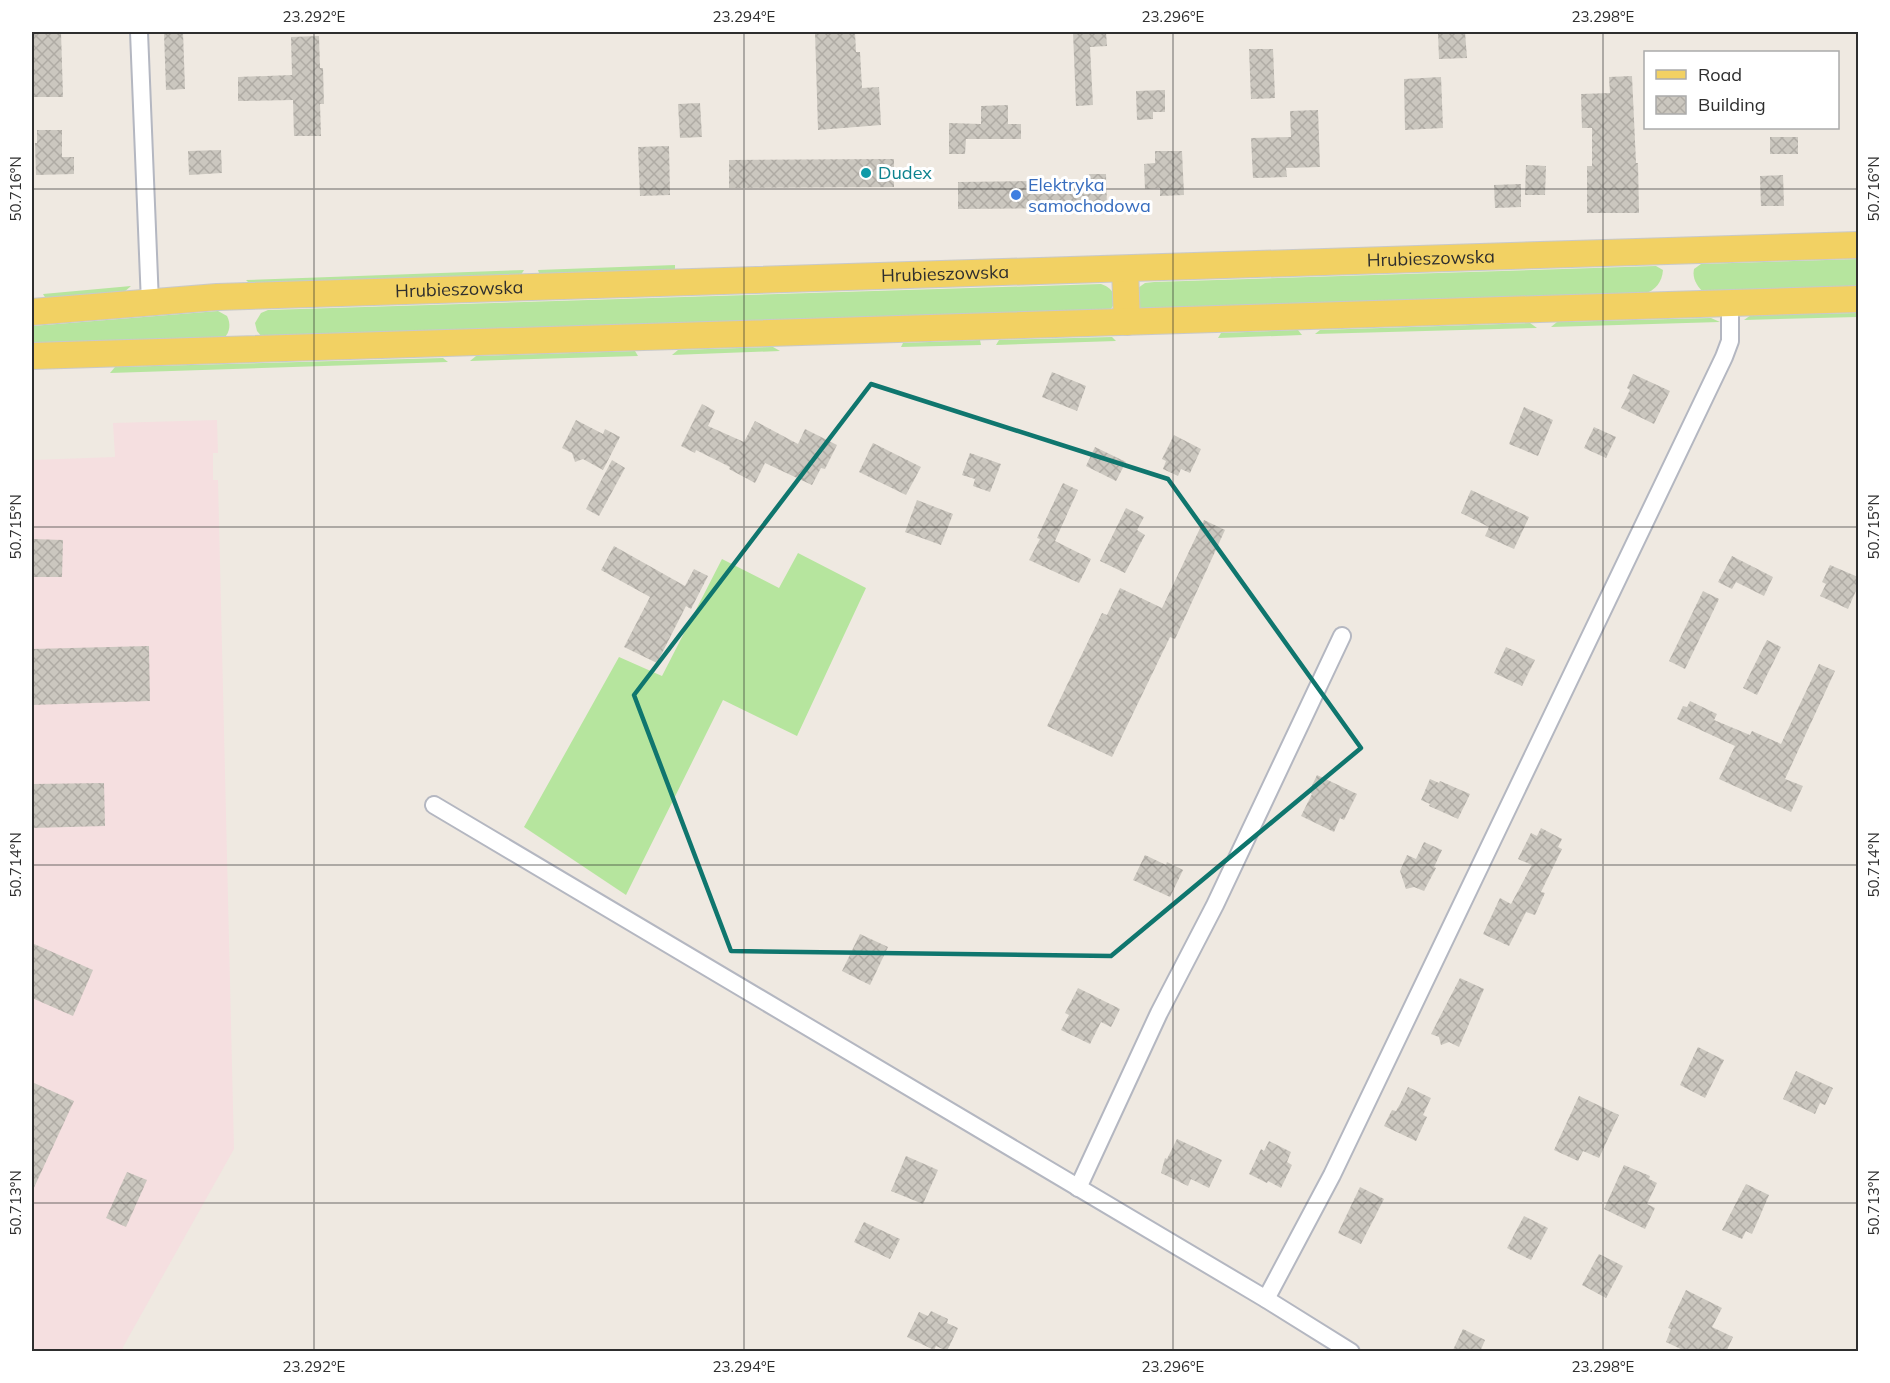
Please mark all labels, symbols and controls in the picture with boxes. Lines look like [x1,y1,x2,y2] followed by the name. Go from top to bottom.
[283,7,346,26] text: 23.292°E
[713,7,776,26] text: 23.294°E
[1142,7,1205,26] text: 23.296°E
[1572,7,1635,26] text: 23.298°E
[1644,51,1839,129] legend
[1698,63,1742,86] text: Road
[1698,93,1766,116] text: Building
[6,156,25,222] text: 50.716°N
[1864,156,1883,222] text: 50.716°N
[878,161,932,184] place label: Dudex
[859,166,873,180] marker: Dudex
[1028,173,1151,217] place label: Elektryka samochodowa
[1009,188,1023,202] marker: Elektryka samochodowa
[1366,245,1495,272] street label: Hrubieszowska
[881,260,1009,287] street label: Hrubieszowska
[395,275,524,302] street label: Hrubieszowska
[6,494,25,560] text: 50.715°N
[1864,494,1883,560] text: 50.715°N
[6,832,25,898] text: 50.714°N
[1864,832,1883,898] text: 50.714°N
[6,1170,25,1236] text: 50.713°N
[1864,1170,1883,1236] text: 50.713°N
[283,1357,346,1376] text: 23.292°E
[713,1357,776,1376] text: 23.294°E
[1142,1357,1205,1376] text: 23.296°E
[1572,1357,1635,1376] text: 23.298°E

